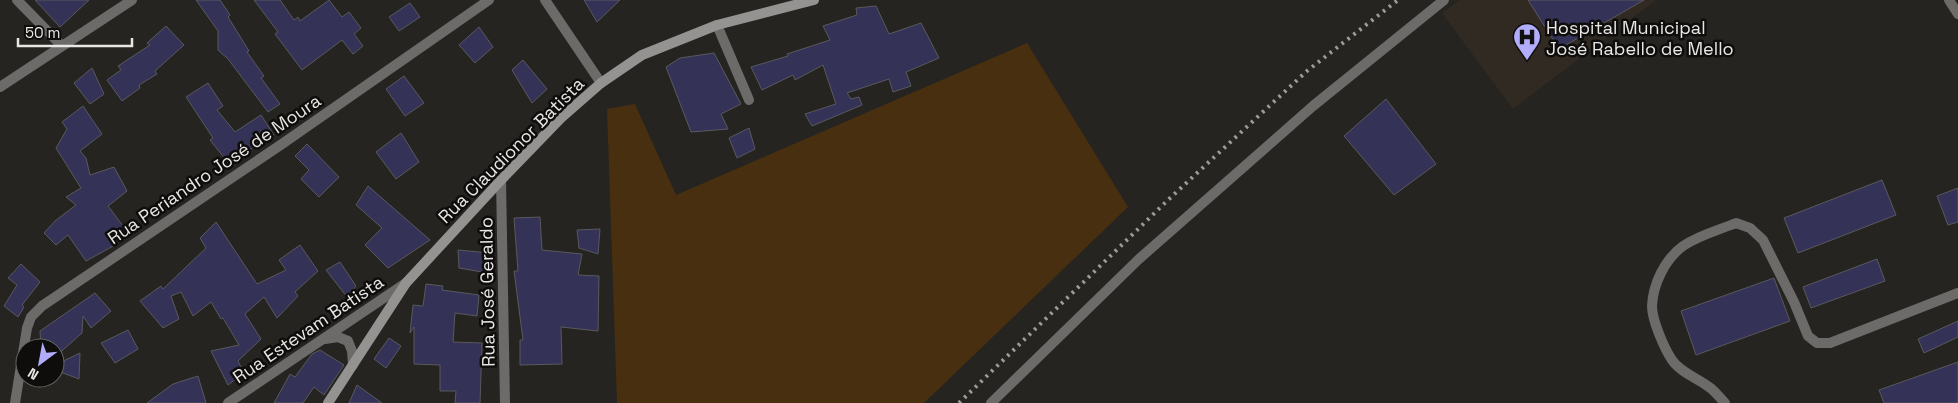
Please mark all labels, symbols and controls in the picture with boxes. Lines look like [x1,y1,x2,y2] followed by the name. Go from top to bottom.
[18,15,131,47] scale bar
[1546,16,1734,60] place label: Hospital Municipal José Rabello de Mello
[1512,22,1542,61] hospital icon: Hospital Municipal José Rabello de Mello
[25,23,60,42] text: 50 m
[433,72,589,228] street label: Rua Claudionor Batista
[103,89,325,249] street label: Rua Periandro José de Moura
[474,217,500,367] street label: Rua José Geraldo
[228,270,388,388] street label: Rua Estevam Batista
[15,338,65,388] north arrow
[24,364,42,384] text: N

